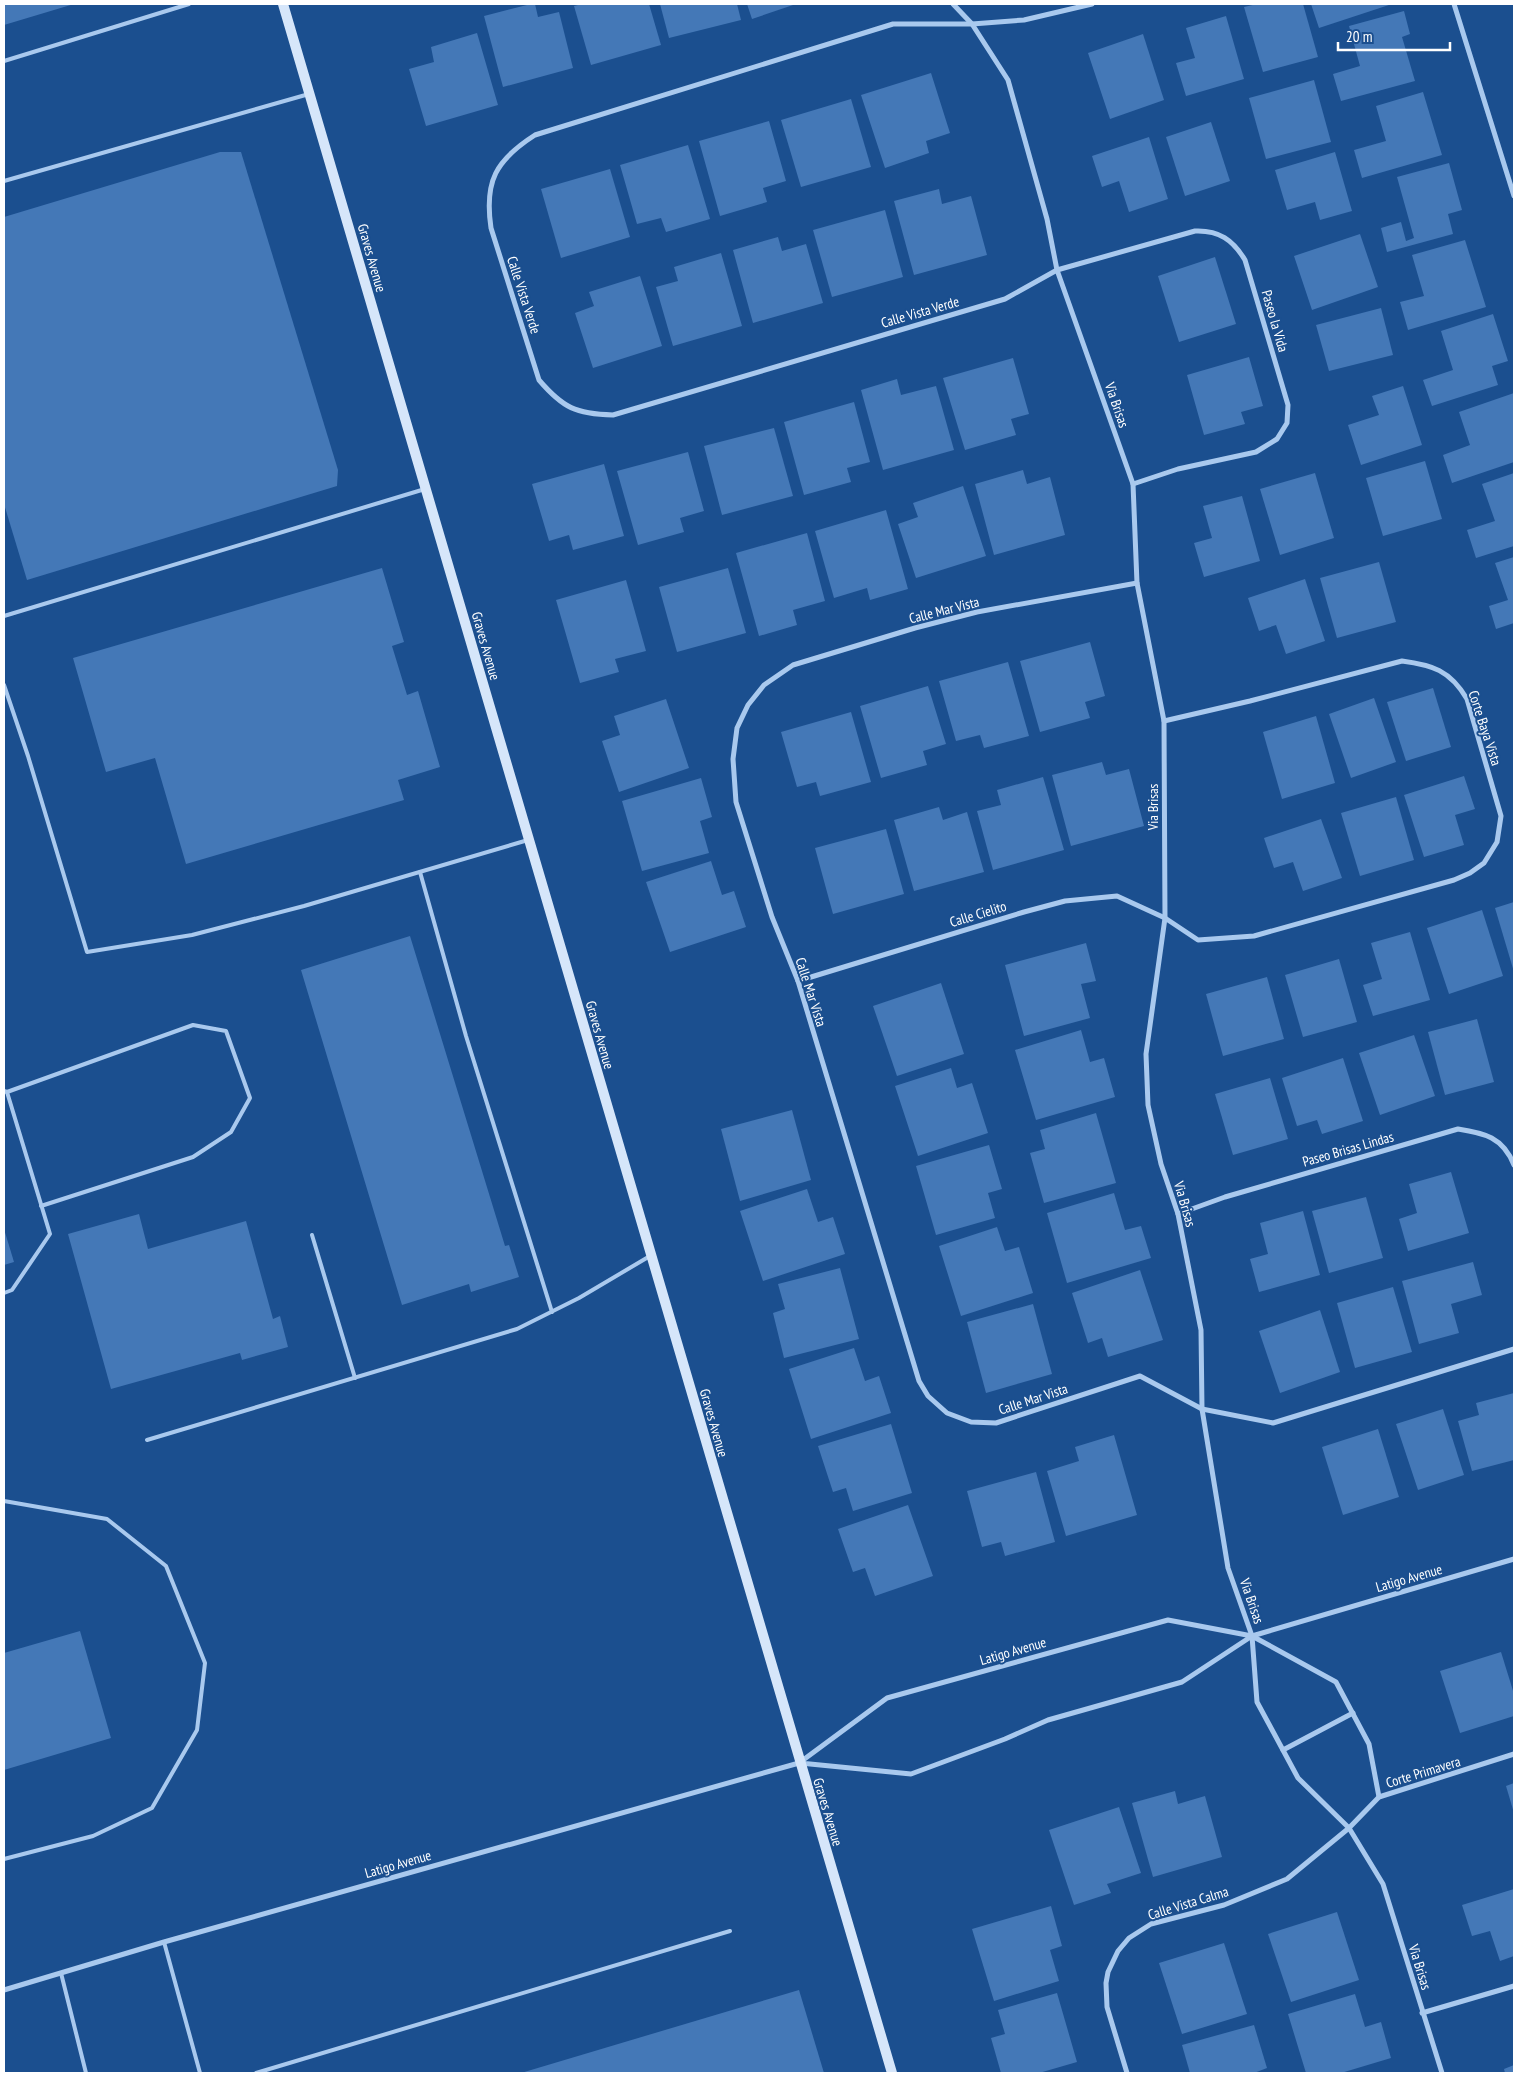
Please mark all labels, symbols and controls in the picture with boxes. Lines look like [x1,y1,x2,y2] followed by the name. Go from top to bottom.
[1338,20,1450,52] scale bar
[1346,27,1372,46] text: 20 m
[354,222,390,294] street label: Graves Avenue
[503,254,545,336] street label: Calle Vista Verde
[1258,288,1292,354] street label: Paseo la Vida
[879,292,961,332] street label: Calle Vista Verde
[1101,379,1133,430] street label: Via Brisas
[907,593,981,627] street label: Calle Mar Vista
[468,610,504,682] street label: Graves Avenue
[1464,688,1506,768] street label: Corte Baya Vista
[1144,783,1162,831] street label: Via Brisas
[947,897,1009,931] street label: Calle Cielito
[791,955,831,1029] street label: Calle Mar Vista
[582,999,618,1071] street label: Graves Avenue
[1300,1127,1396,1171] street label: Paseo Brisas Lindas
[1170,1178,1200,1229] street label: Via Brisas
[996,1379,1070,1419] street label: Calle Mar Vista
[696,1387,732,1459] street label: Graves Avenue
[1374,1560,1444,1596] street label: Latigo Avenue
[1236,1575,1268,1626] street label: Via Brisas
[978,1633,1048,1669] street label: Latigo Avenue
[1384,1752,1462,1792] street label: Corte Primavera
[809,1776,847,1848] street label: Graves Avenue
[363,1846,433,1882] street label: Latigo Avenue
[1146,1882,1230,1924] street label: Calle Vista Calma
[1404,1941,1435,1992] street label: Via Brisas

